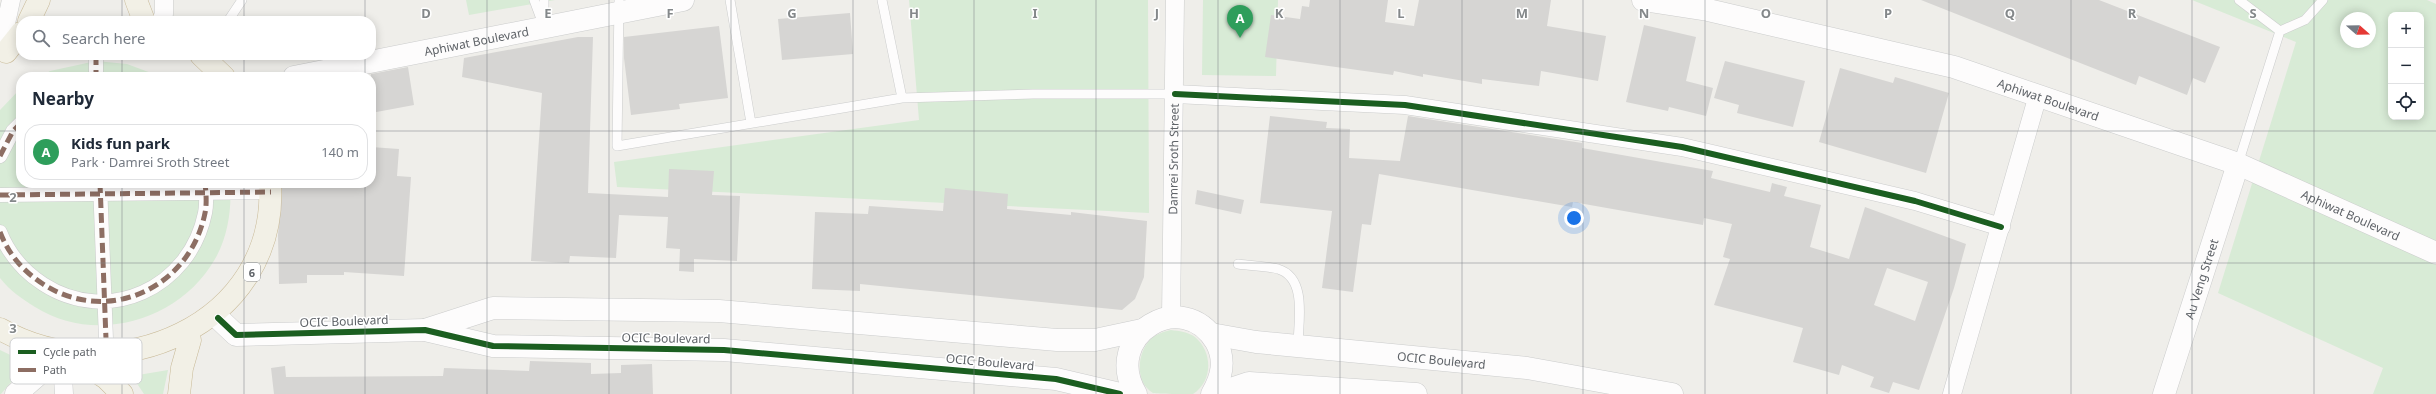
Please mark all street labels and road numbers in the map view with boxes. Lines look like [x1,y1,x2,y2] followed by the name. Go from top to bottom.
[423,22,530,60] street label: Aphiwat Boulevard
[1995,74,2101,124] street label: Aphiwat Boulevard
[1164,103,1182,215] street label: Damrei Sroth Street
[2299,185,2403,244] street label: Aphiwat Boulevard
[2180,236,2222,321] street label: Au Veng Street
[244,263,260,281] road number: 6
[299,311,389,331] street label: OCIC Boulevard
[621,329,711,347] street label: OCIC Boulevard
[1396,347,1486,372] street label: OCIC Boulevard
[945,350,1035,374] street label: OCIC Boulevard

